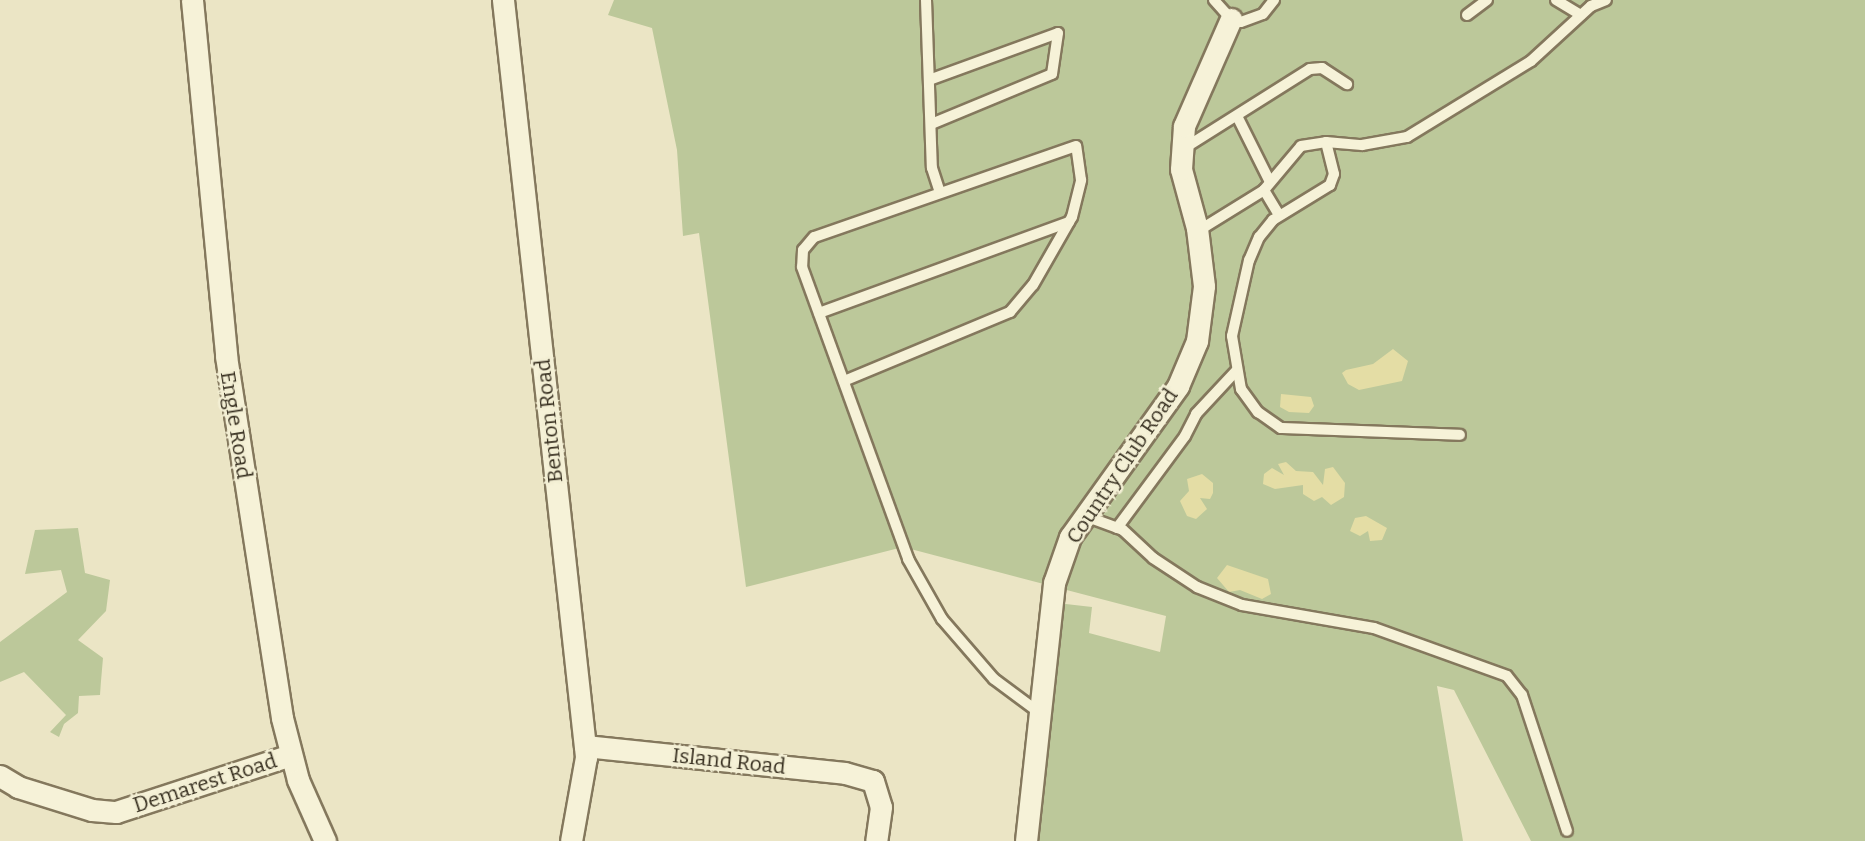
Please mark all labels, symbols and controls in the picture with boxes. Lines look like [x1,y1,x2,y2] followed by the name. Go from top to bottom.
[530,358,568,484] street label: Benton Road
[215,369,257,481] street label: Engle Road
[1061,384,1183,548] street label: Country Club Road
[671,743,787,779] street label: Island Road
[130,748,280,818] street label: Demarest Road

